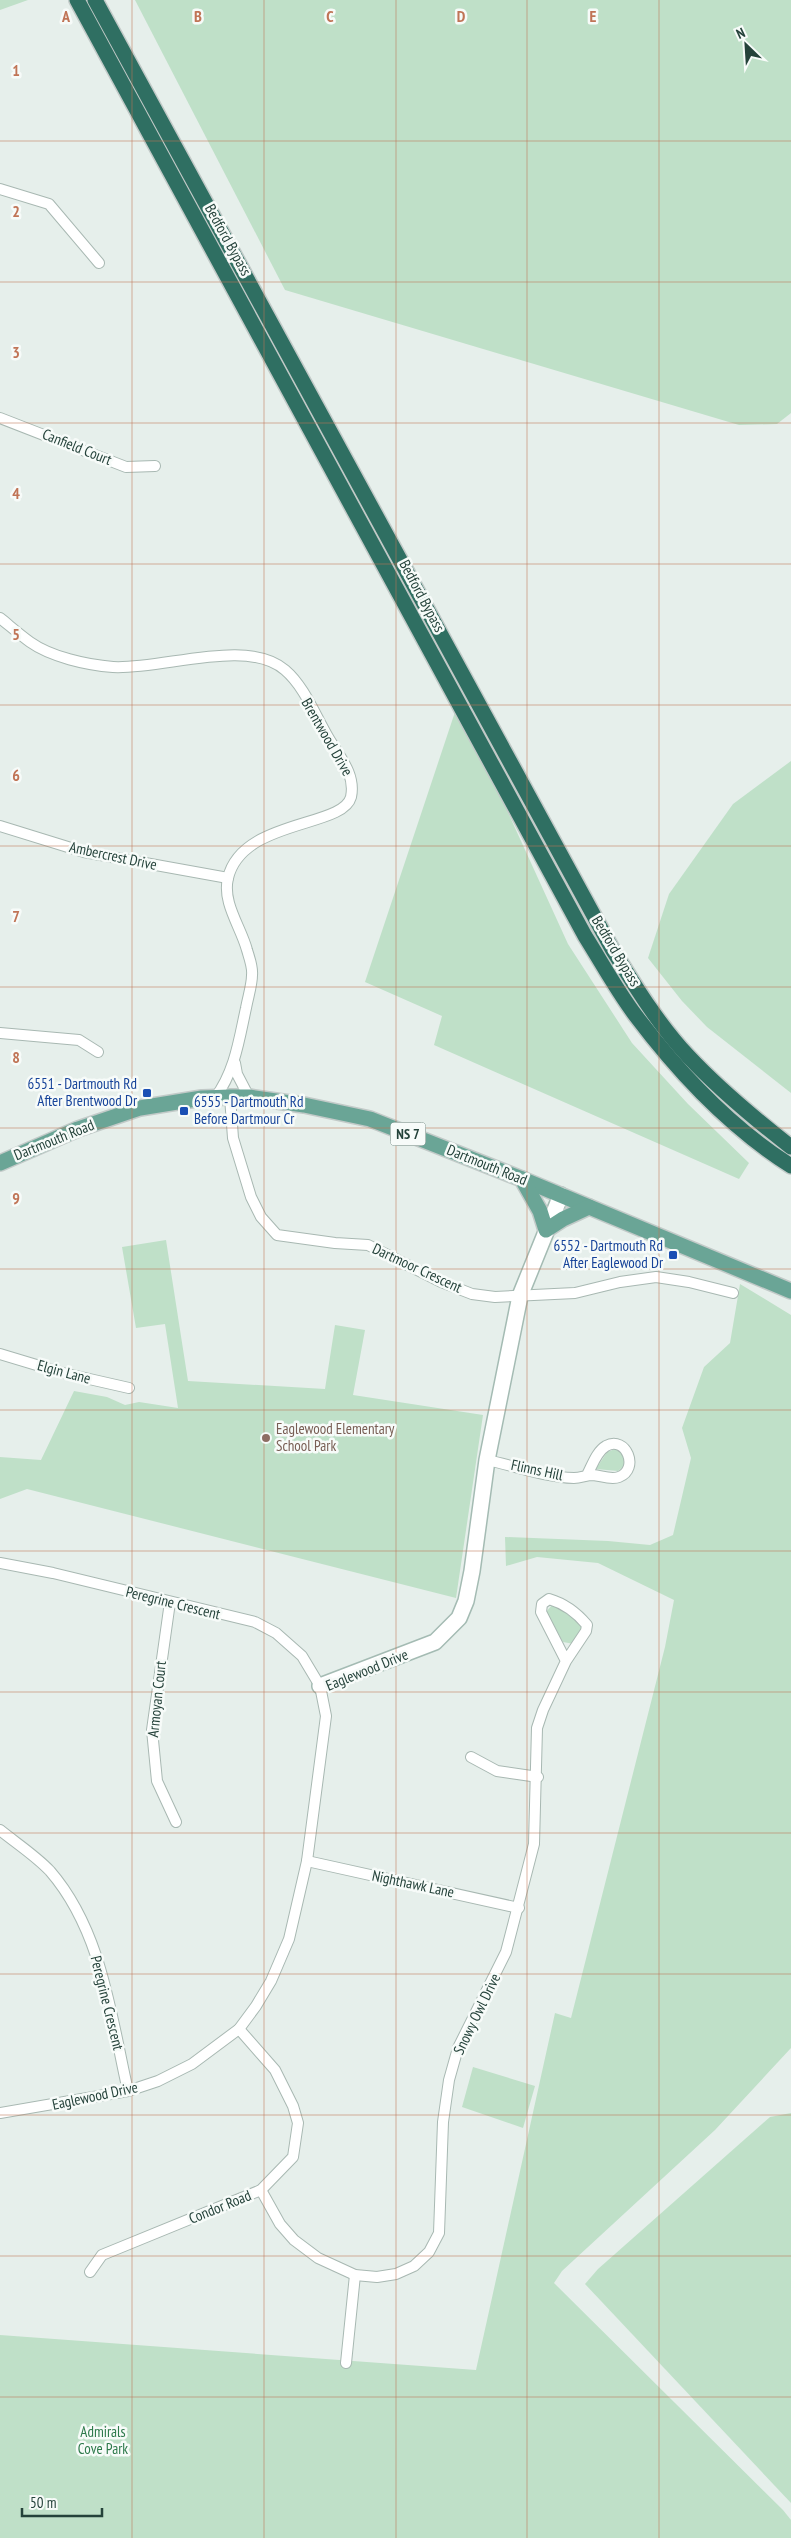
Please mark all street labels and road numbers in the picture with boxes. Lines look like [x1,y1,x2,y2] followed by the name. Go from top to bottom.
[201,201,256,279] street label: Bedford Bypass
[40,424,115,469] street label: Canfield Court
[395,556,449,635] street label: Bedford Bypass
[298,694,357,779] street label: Brentwood Drive
[68,837,159,874] street label: Ambercrest Drive
[588,912,645,990] street label: Bedford Bypass
[11,1115,97,1164] street label: Dartmouth Road
[390,1122,426,1146] road number: NS 7
[444,1140,530,1189] street label: Dartmouth Road
[369,1239,465,1297] street label: Dartmoor Crescent
[35,1355,93,1388] street label: Elgin Lane
[509,1455,565,1484] street label: Flinns Hill
[124,1582,222,1623] street label: Peregrine Crescent
[323,1644,411,1695] street label: Eaglewood Drive
[143,1660,170,1738] street label: Armoyan Court
[370,1866,456,1901] street label: Nighthawk Lane
[87,1954,128,2052] street label: Peregrine Crescent
[449,1970,504,2057] street label: Snowy Owl Drive
[50,2077,139,2114] street label: Eaglewood Drive
[186,2185,254,2228] street label: Condor Road

